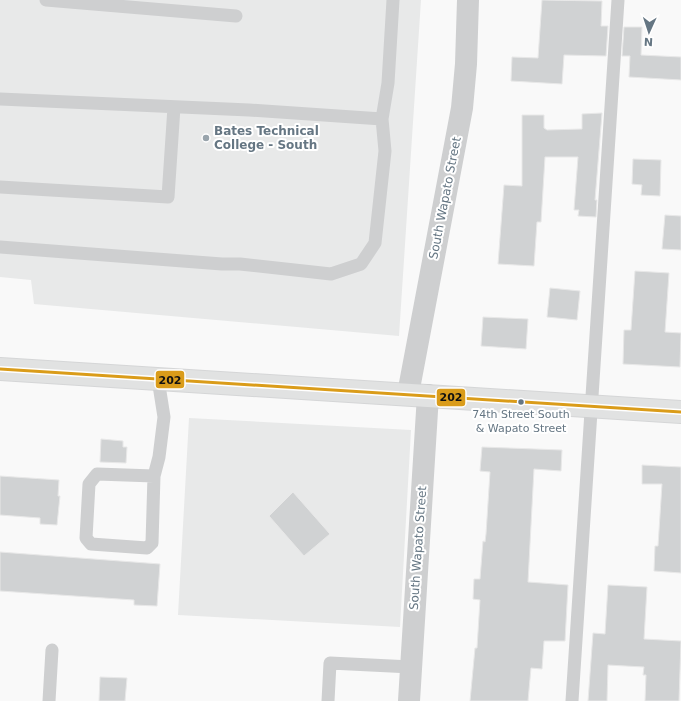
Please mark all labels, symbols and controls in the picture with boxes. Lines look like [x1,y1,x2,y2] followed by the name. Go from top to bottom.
[629,12,669,52] north arrow
[644,35,653,48] text: N
[214,124,319,152] place label: Bates Technical College - South
[201,133,211,143] marker: Bates Technical College - South
[426,135,464,260] street label: South Wapato Street
[155,370,185,389] line badge: 202
[159,374,181,387] text: 202
[436,388,466,407] line badge: 202
[440,391,462,404] text: 202
[516,397,526,407] marker: 74th Street South & Wapato Street
[472,408,570,435] place label: 74th Street South & Wapato Street
[407,485,429,611] street label: South Wapato Street

